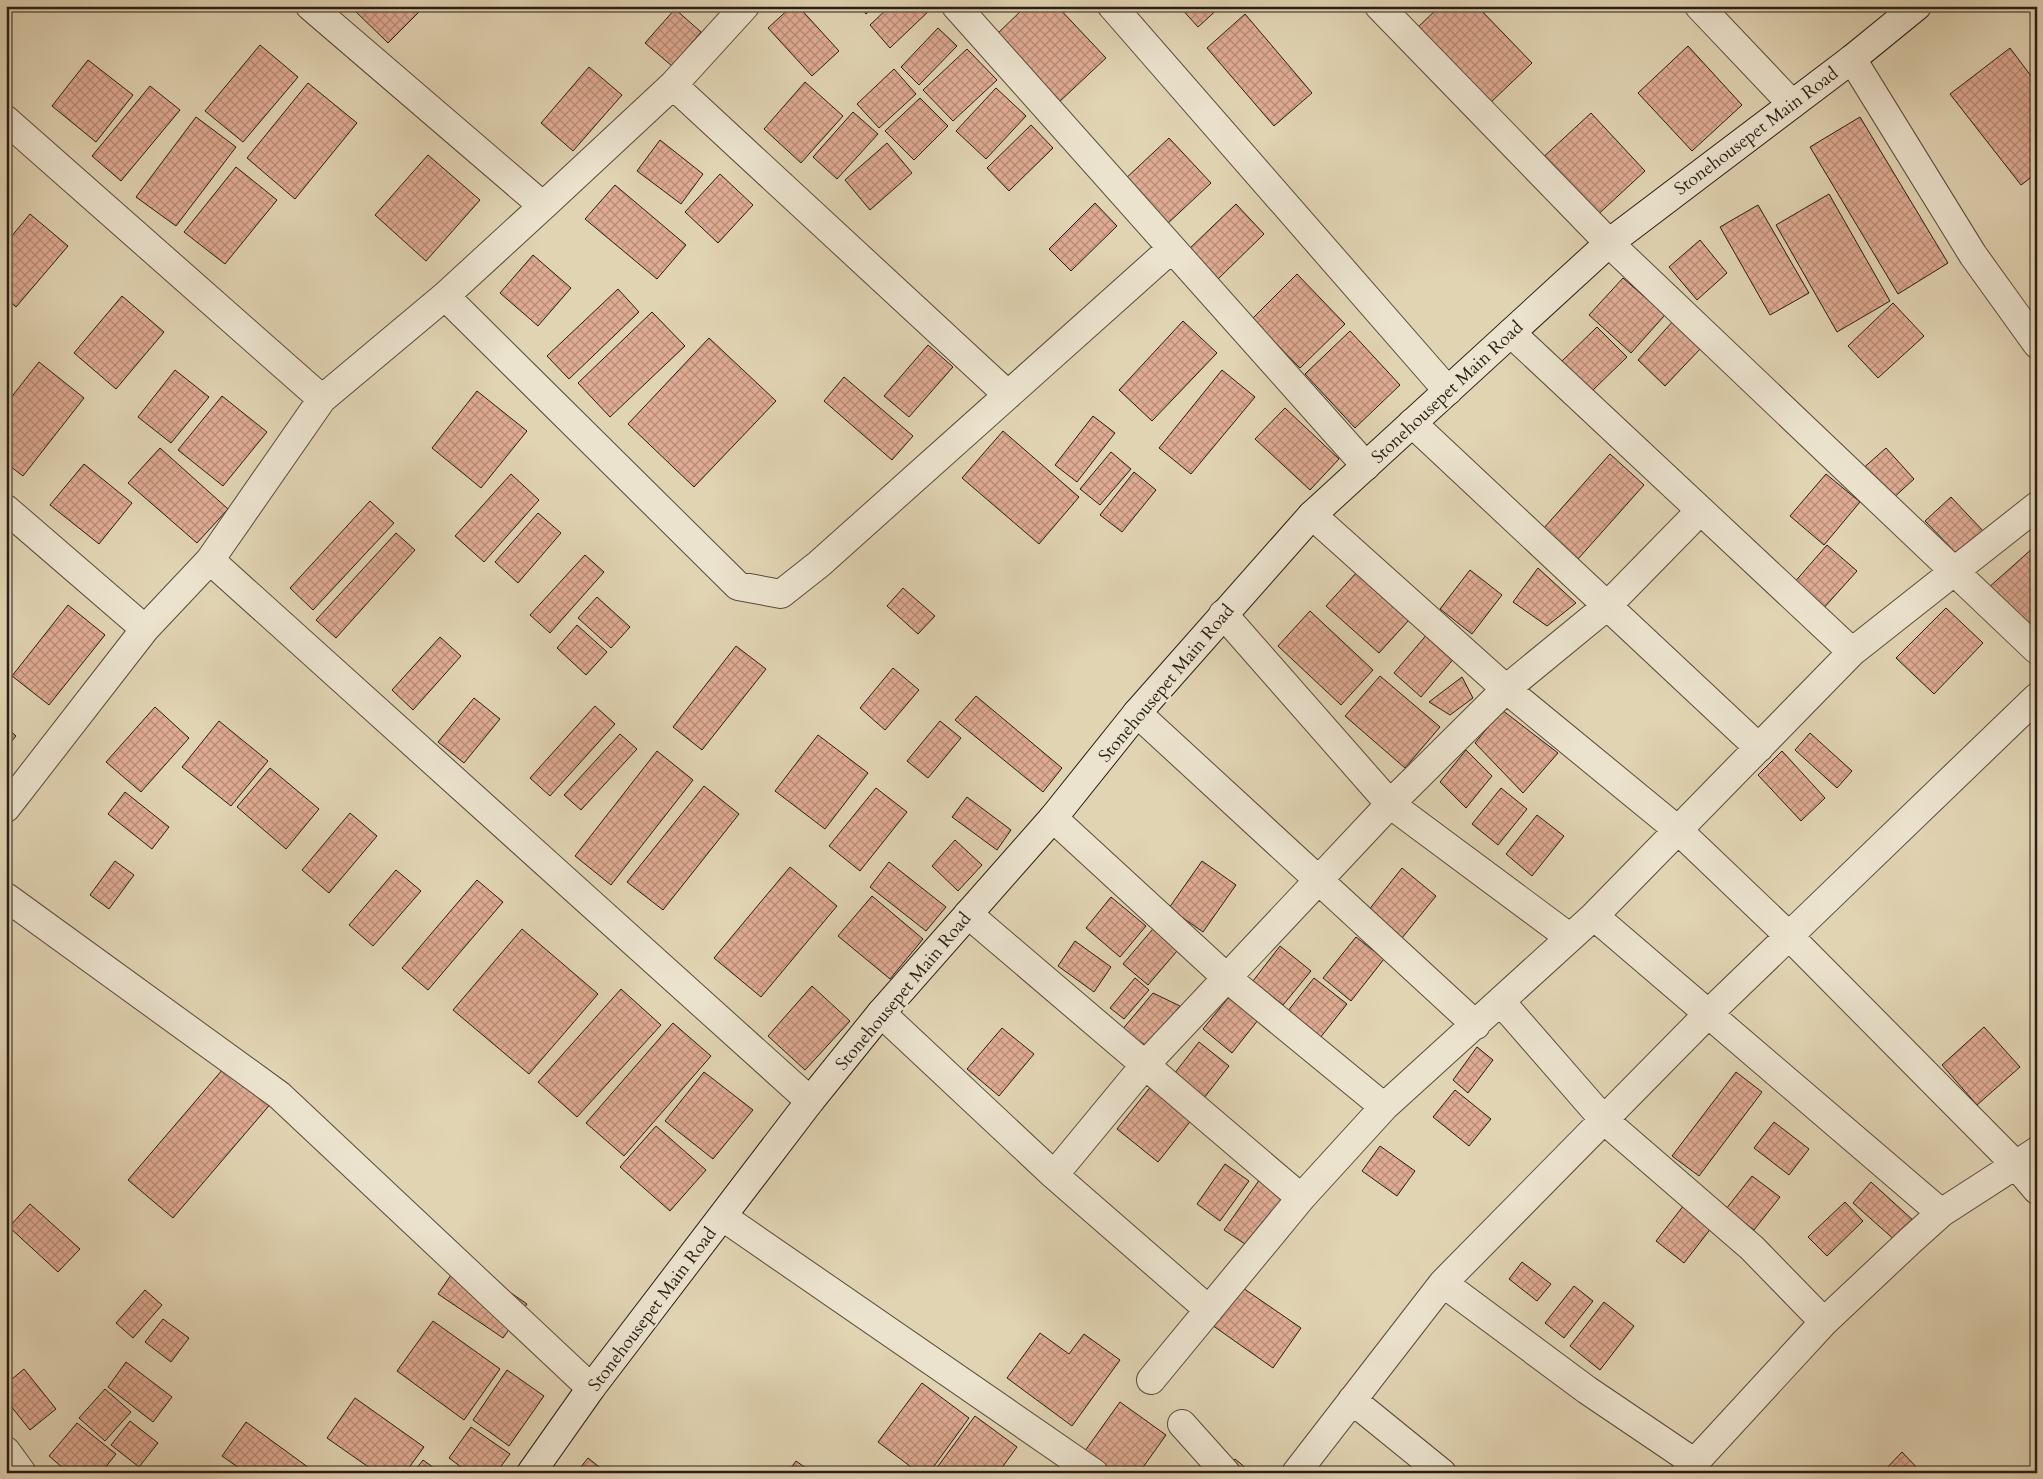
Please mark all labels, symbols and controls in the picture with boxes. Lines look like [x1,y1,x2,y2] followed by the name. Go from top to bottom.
[1669,61,1844,201] street label: Stonehousepet Main Road
[1366,315,1529,469] street label: Stonehousepet Main Road
[1093,599,1240,768] street label: Stonehousepet Main Road
[830,907,977,1076] street label: Stonehousepet Main Road
[582,1222,723,1396] street label: Stonehousepet Main Road

